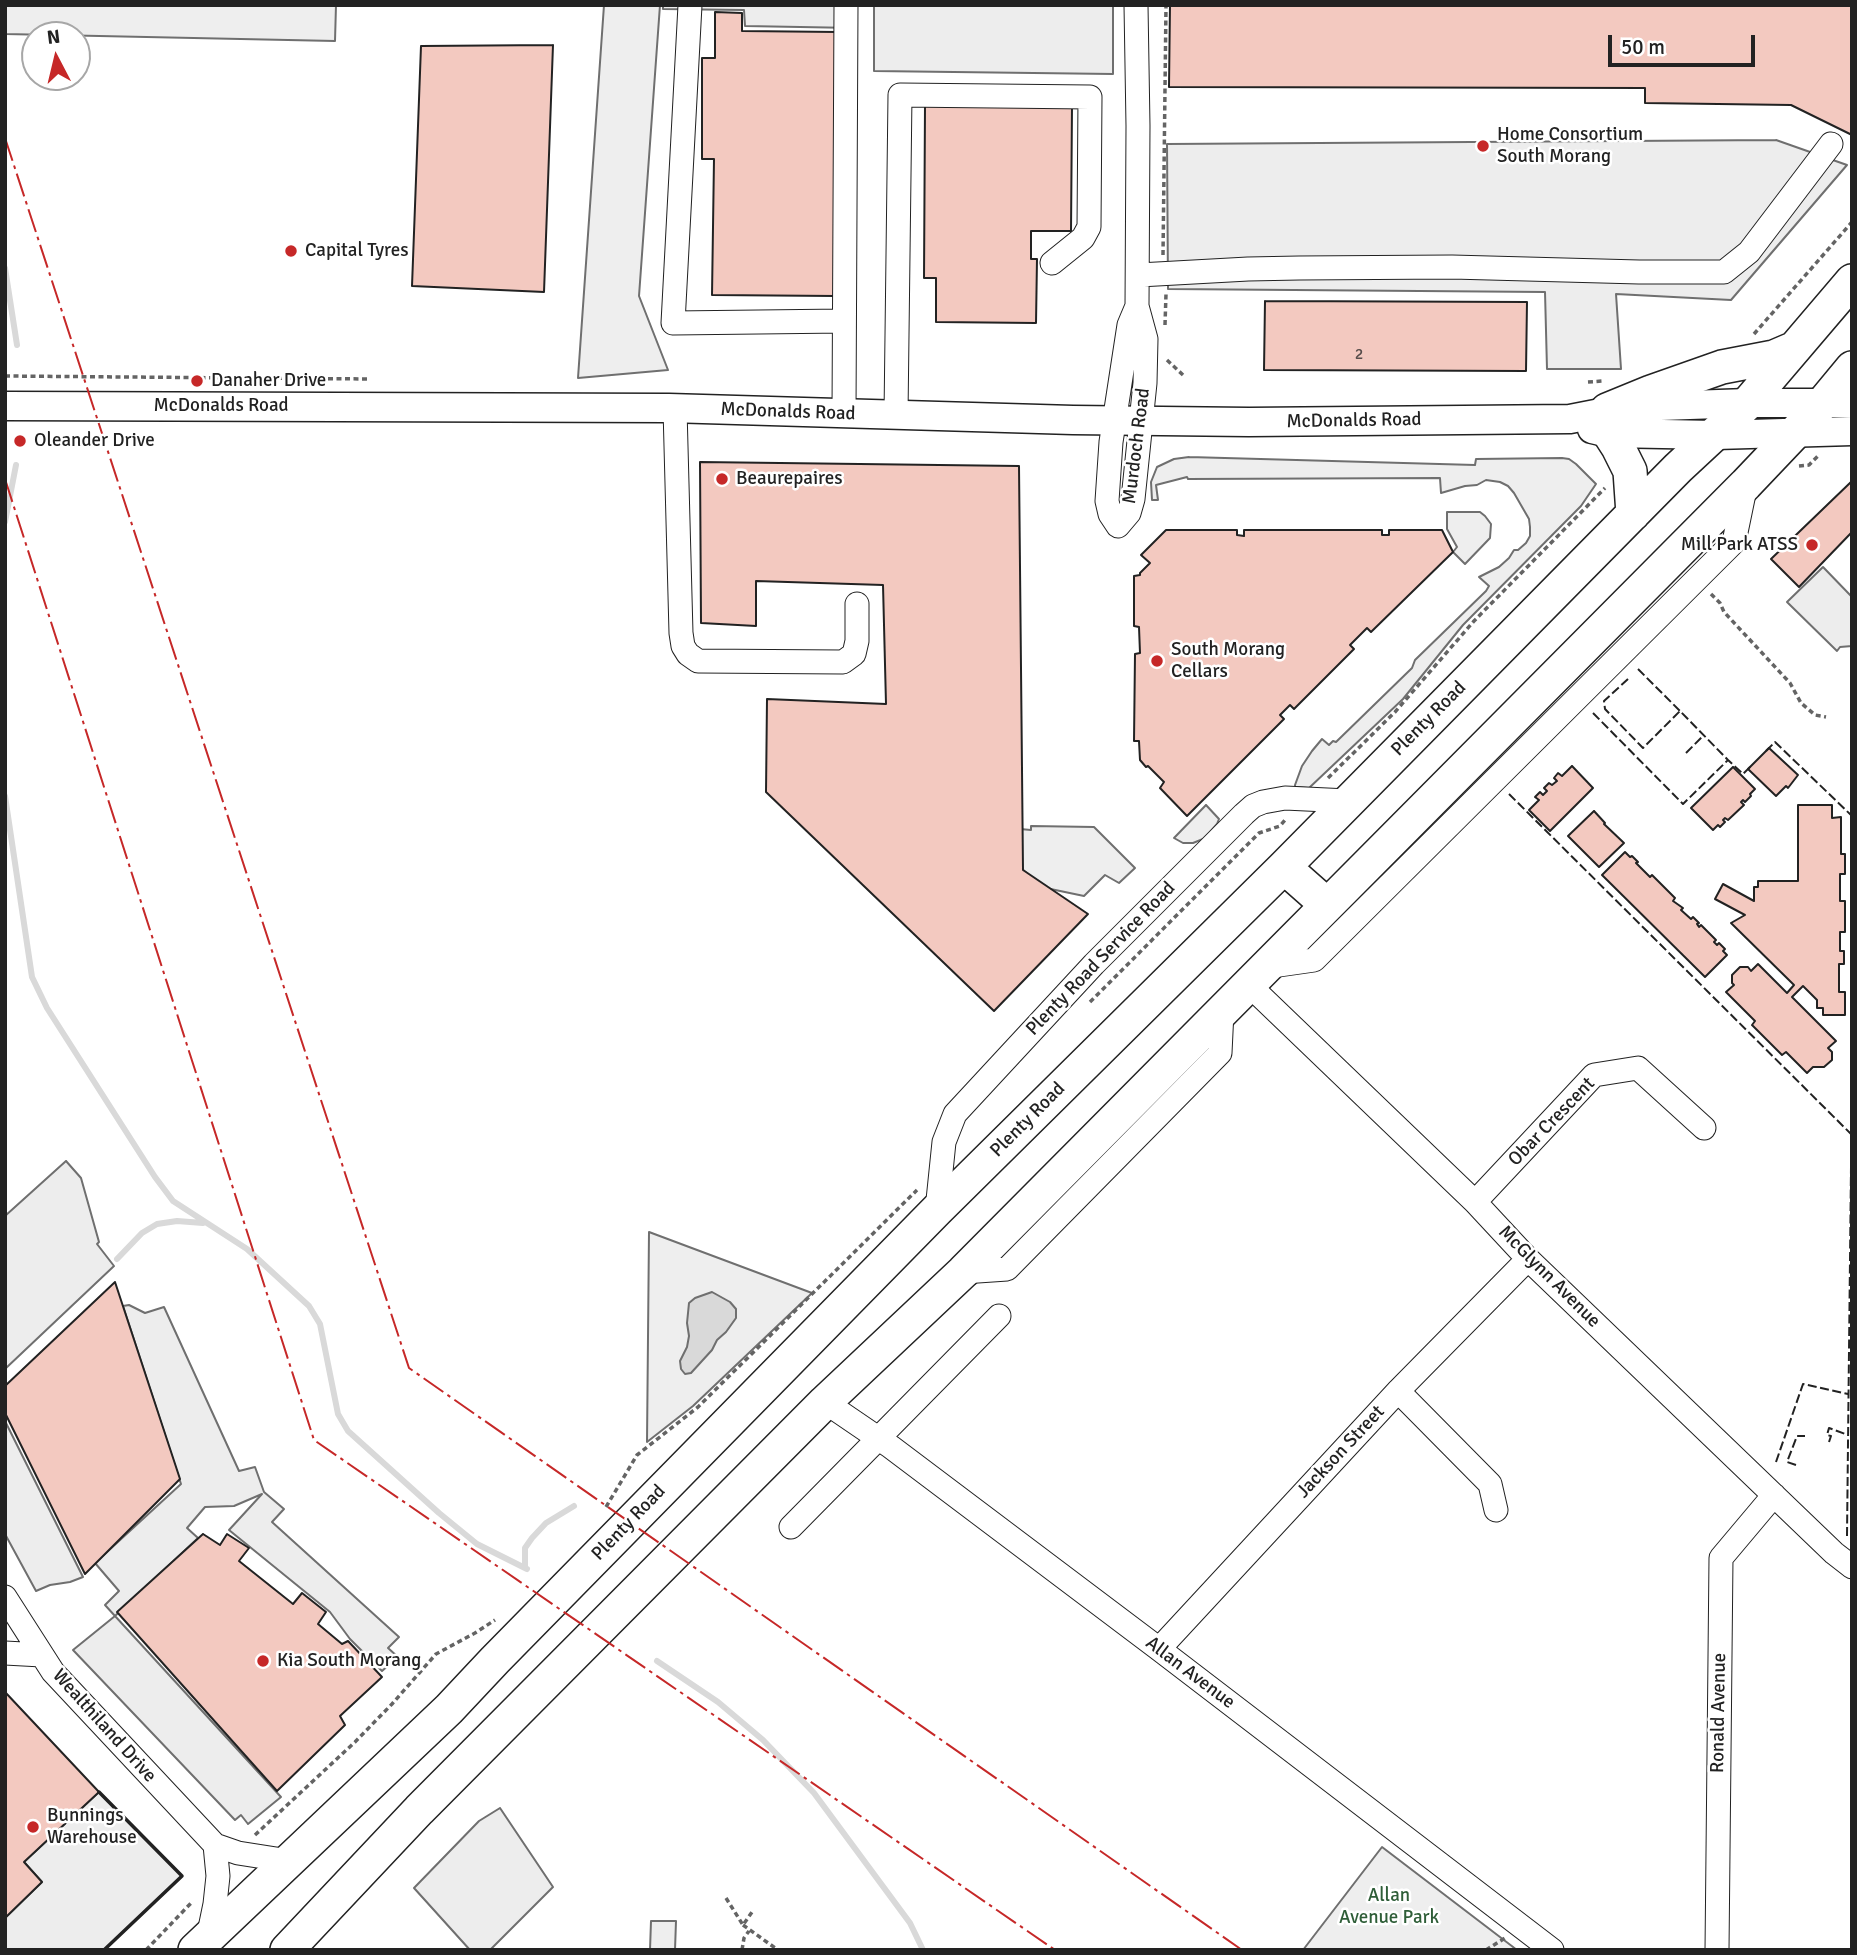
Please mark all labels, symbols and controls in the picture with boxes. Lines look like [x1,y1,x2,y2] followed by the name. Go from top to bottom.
[21,21,91,91] north arrow
[1612,21,1759,65] scale bar
[46,24,62,50] text: N
[1621,34,1665,60] text: 50 m
[1497,124,1643,168] place label: Home Consortium South Morang
[1475,138,1491,154] marker: Home Consortium South Morang
[305,240,408,262] place label: Capital Tyres
[283,243,299,259] marker: Capital Tyres
[1355,345,1363,365] house number: 2
[211,370,326,392] place label: Danaher Drive
[189,373,205,389] marker: Danaher Drive
[1119,387,1155,505] street label: Murdoch Road
[153,395,289,417] street label: McDonalds Road
[720,398,856,426] street label: McDonalds Road
[1286,408,1422,434] street label: McDonalds Road
[34,430,155,452] place label: Oleander Drive
[12,433,28,449] marker: Oleander Drive
[736,468,843,490] place label: Beaurepaires
[714,471,730,487] marker: Beaurepaires
[1681,534,1798,556] place label: Mill Park ATSS
[1804,537,1820,553] marker: Mill Park ATSS
[1171,639,1285,683] place label: South Morang Cellars
[1149,653,1165,669] marker: South Morang Cellars
[1387,677,1471,761] street label: Plenty Road
[1022,877,1180,1041] street label: Plenty Road Service Road
[1504,1073,1600,1171] street label: Obar Crescent
[986,1078,1070,1162] street label: Plenty Road
[1493,1221,1605,1333] street label: McGlynn Avenue
[1292,1401,1390,1503] street label: Jackson Street
[587,1480,671,1566] street label: Plenty Road
[1141,1632,1239,1714] street label: Allan Avenue
[277,1650,421,1672] place label: Kia South Morang
[255,1653,271,1669] marker: Kia South Morang
[1707,1653,1731,1773] street label: Ronald Avenue
[47,1665,161,1787] street label: Wealthiland Drive
[47,1805,137,1849] place label: Bunnings Warehouse
[25,1819,41,1835] marker: Bunnings Warehouse
[1339,1885,1439,1929] park label: Allan Avenue Park

